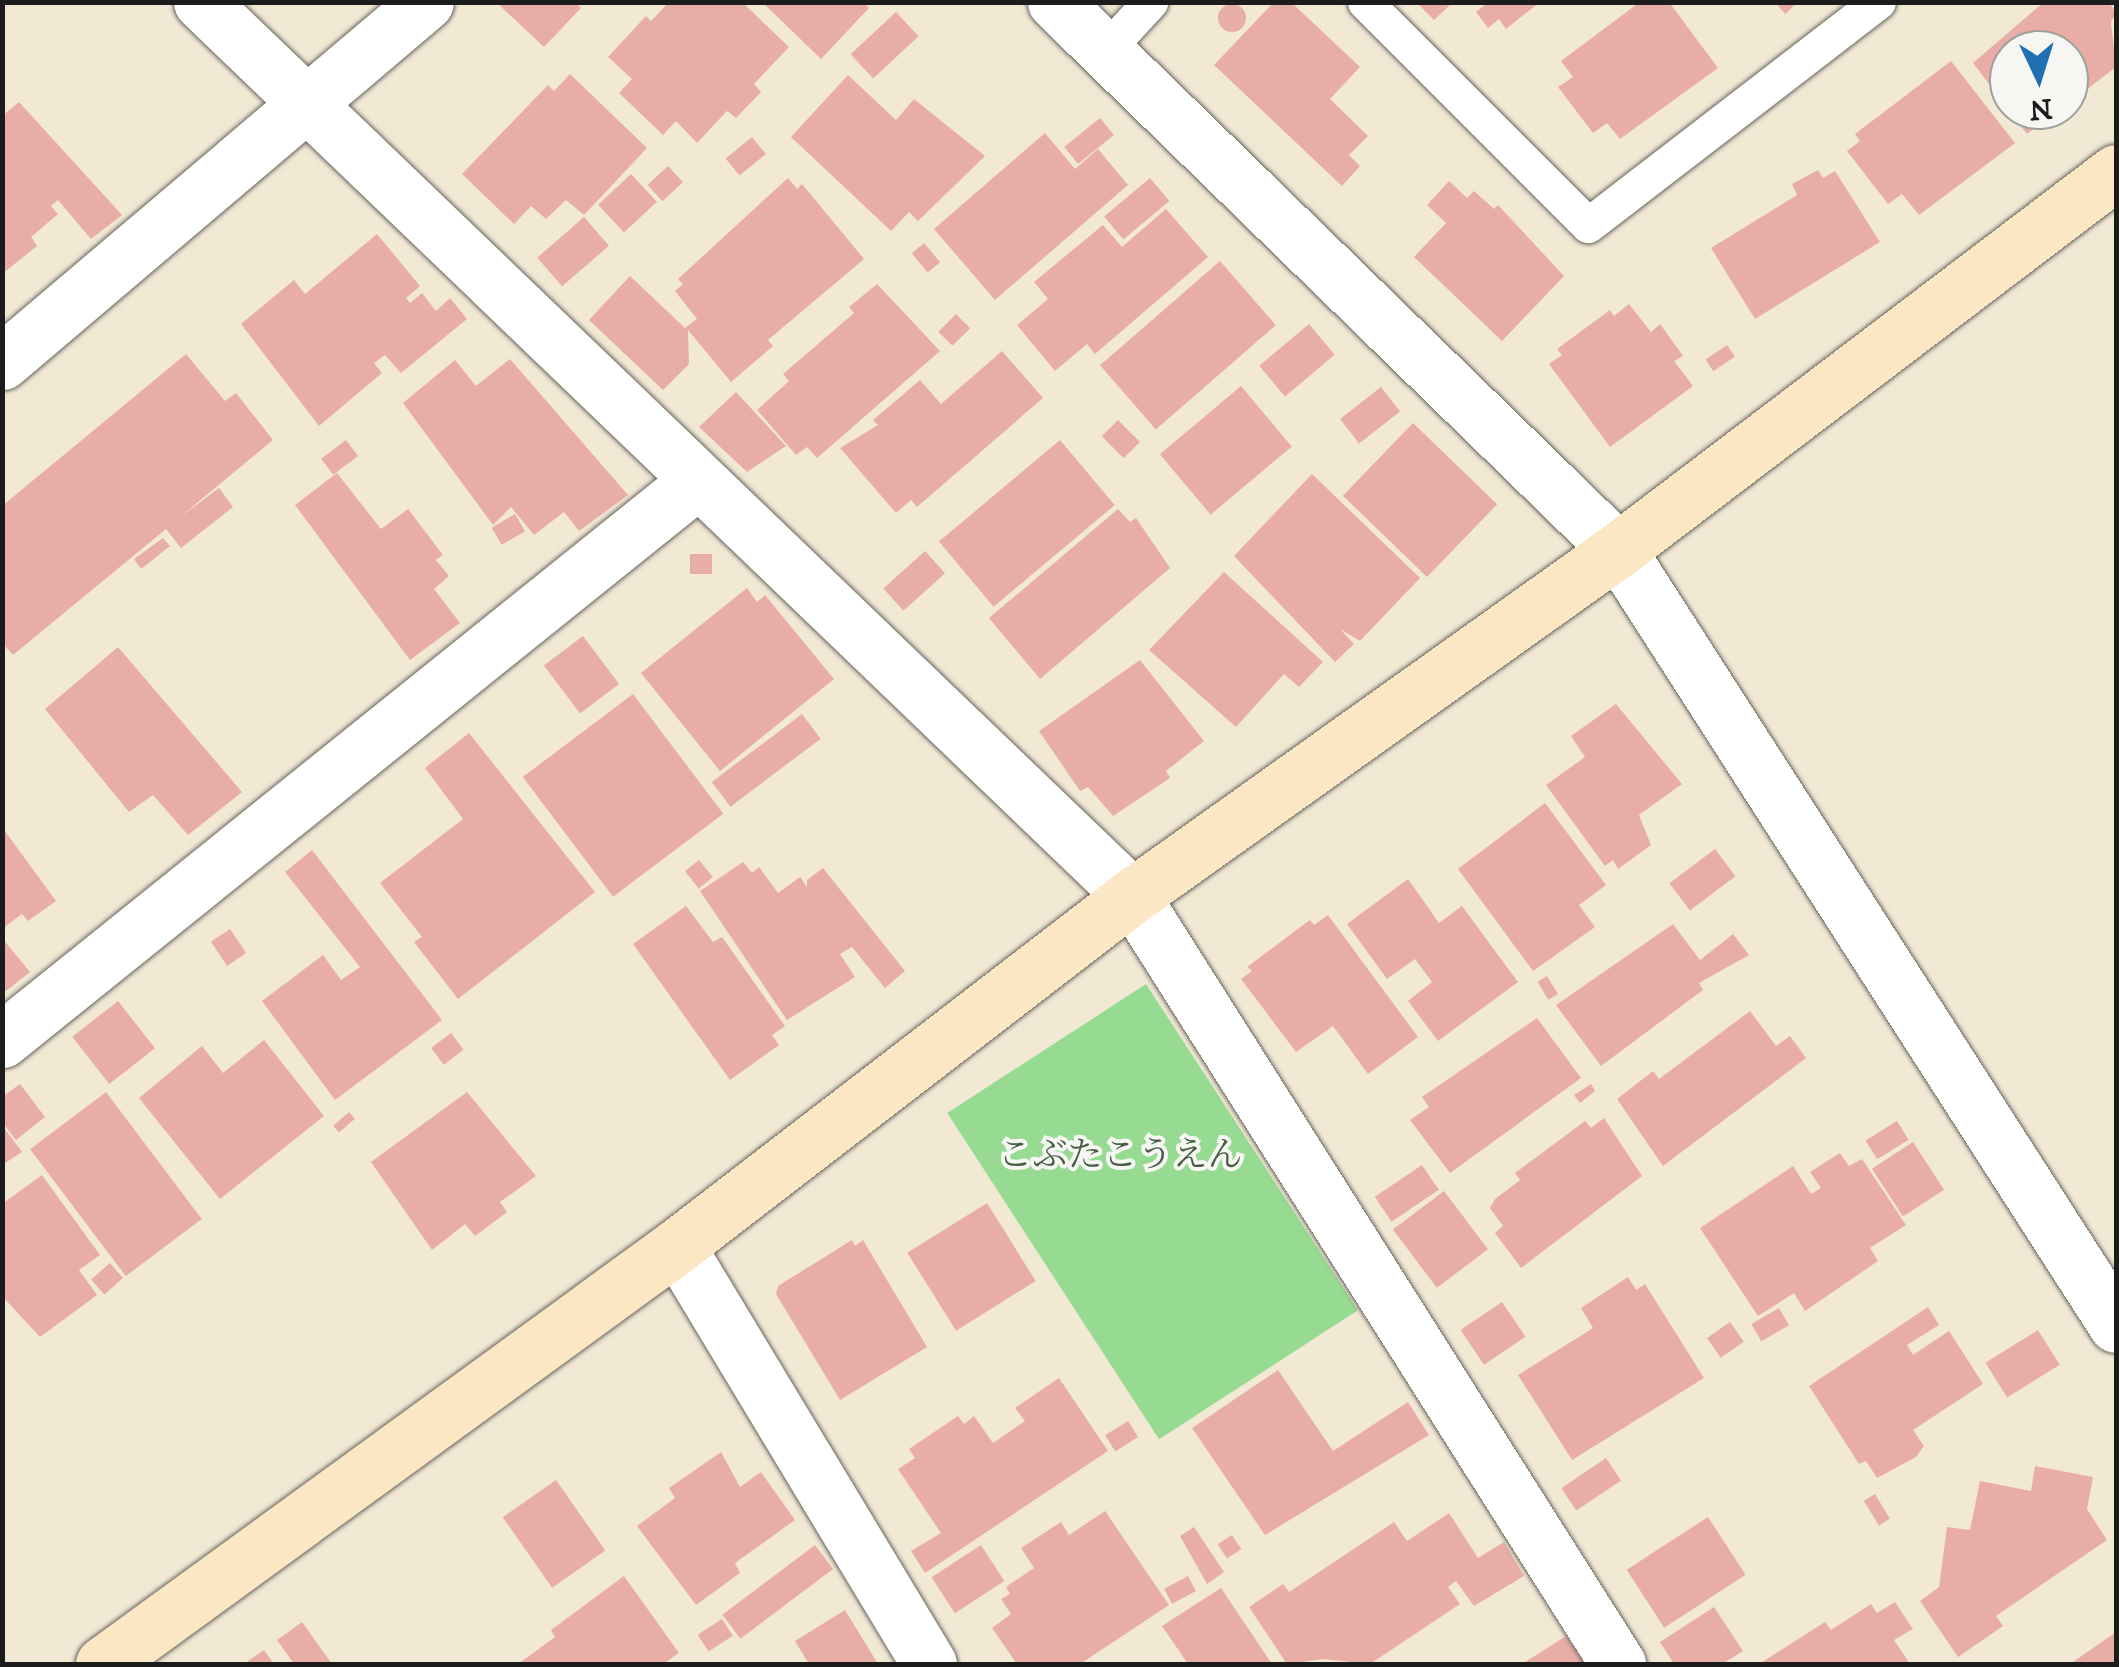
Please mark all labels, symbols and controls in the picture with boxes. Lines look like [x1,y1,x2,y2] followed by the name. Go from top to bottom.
[1989,30,2089,130] north arrow
[2028,90,2054,127] text: N
[998,1135,1242,1177] park label: こぶたこうえん

